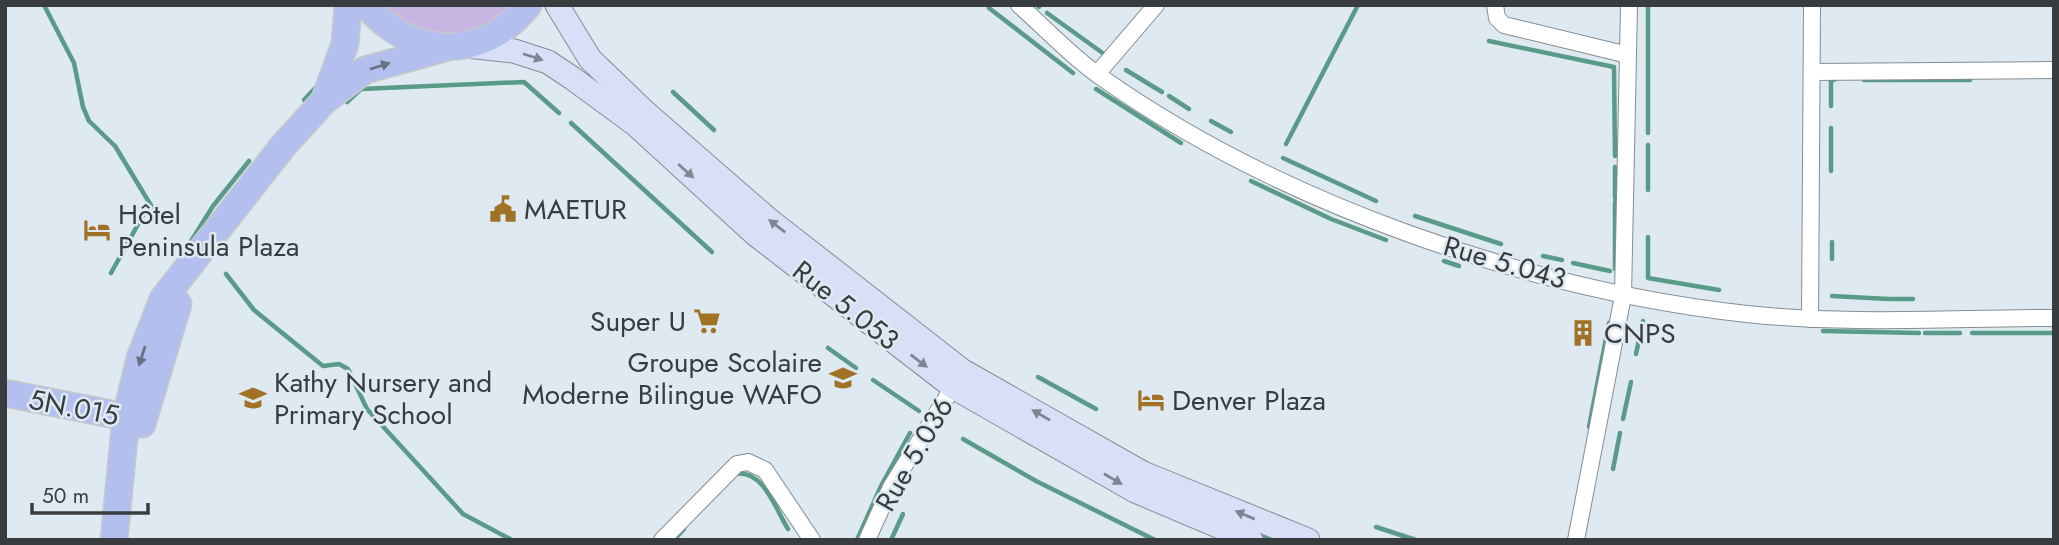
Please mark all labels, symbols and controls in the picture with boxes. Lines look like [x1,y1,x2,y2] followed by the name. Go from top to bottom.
[523,53,544,63] one-way arrow
[370,60,391,70] one-way arrow
[677,162,694,178] one-way arrow
[524,189,627,230] place label: MAETUR
[118,194,300,267] place label: Hôtel Peninsula Plaza
[488,194,518,224] public building icon: MAETUR
[82,215,112,245] hotel icon: Hôtel Peninsula Plaza
[768,218,786,233] one-way arrow
[1439,225,1571,300] street label: Rue 5.043
[784,251,908,360] street label: Rue 5.053
[590,301,686,342] place label: Super U
[692,306,722,336] supermarket icon: Super U
[1604,313,1676,354] place label: CNPS
[1568,318,1598,348] building icon: CNPS
[522,342,822,415] place label: Groupe Scolaire Moderne Bilingue WAFO
[136,345,147,366] one-way arrow
[909,354,927,369] one-way arrow
[274,362,492,435] place label: Kathy Nursery and Primary School
[828,363,858,393] school or university icon: Groupe Scolaire Moderne Bilingue WAFO
[25,379,123,436] street label: 5N.015
[1172,380,1326,421] place label: Denver Plaza
[238,383,268,413] school or university icon: Kathy Nursery and Primary School
[1136,385,1166,415] hotel icon: Denver Plaza
[865,390,964,519] street label: Rue 5.036
[1031,409,1051,421] one-way arrow
[32,472,147,516] scale bar
[1104,472,1123,485] one-way arrow
[42,481,89,511] text: 50 m
[1234,509,1255,520] one-way arrow

